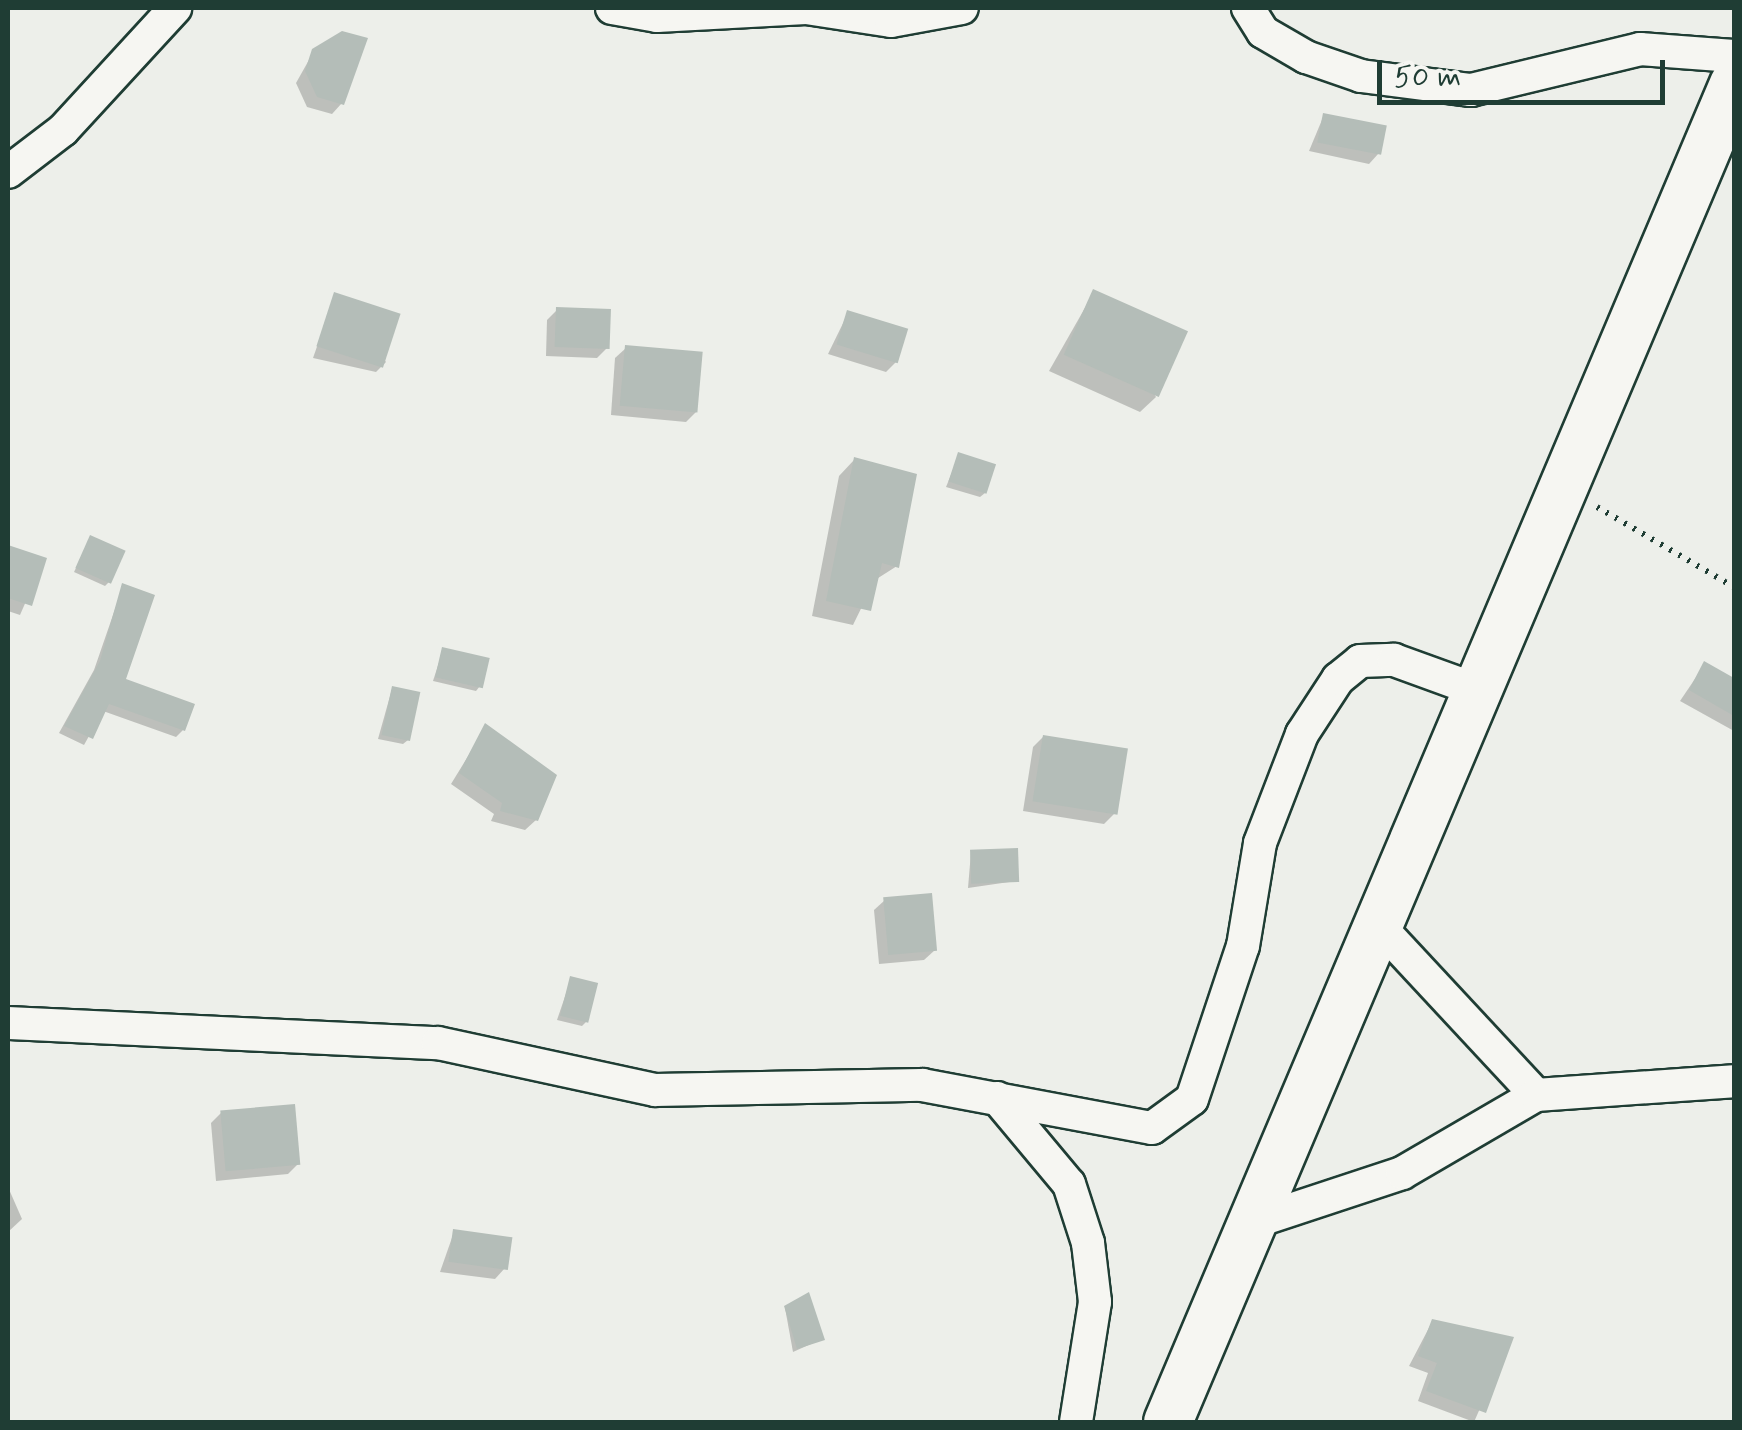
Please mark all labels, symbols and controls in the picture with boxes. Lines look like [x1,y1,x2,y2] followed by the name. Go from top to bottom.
[1382,40,1670,102] scale bar
[1394,58,1461,97] text: 50 m

